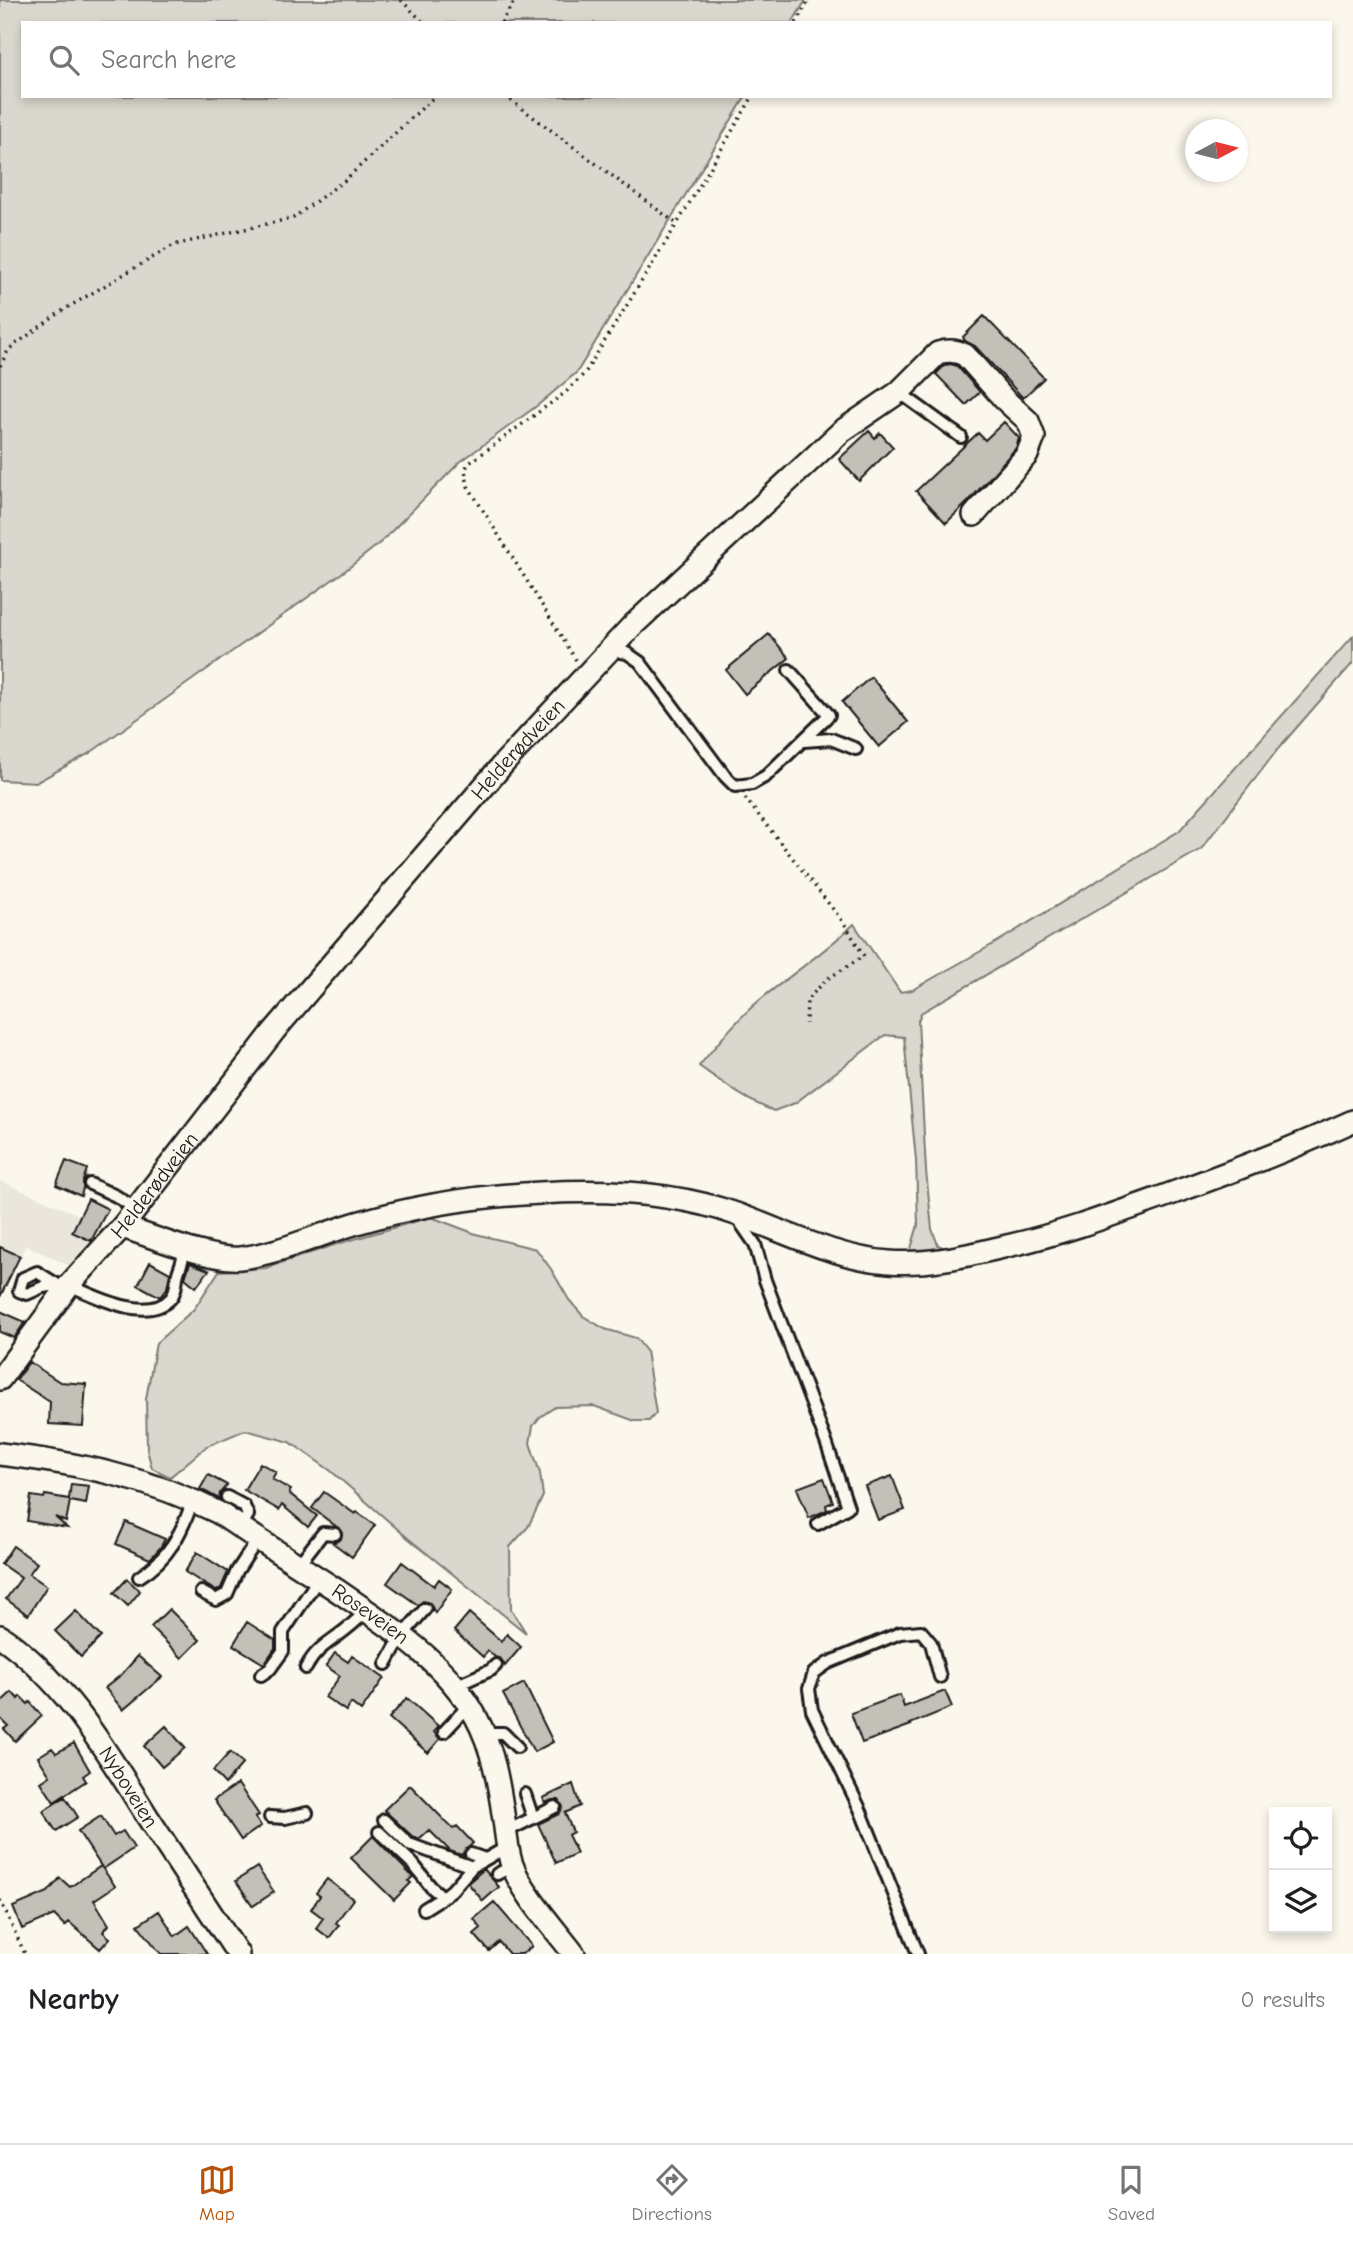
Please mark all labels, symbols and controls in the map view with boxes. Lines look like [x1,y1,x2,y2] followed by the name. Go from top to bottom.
[21,21,1332,98] search box
[45,41,83,79] icon: search
[101,45,236,75] text: Search here
[1185,119,1248,182] north arrow
[466,694,570,804] street label: Helderødveien
[106,1127,203,1243] street label: Helderødveien
[327,1579,414,1649] street label: Roseveien
[94,1742,163,1832] street label: Nyboveien
[1269,1807,1332,1933] map controls
[1269,1807,1332,1870] button: locate
[1269,1870,1332,1933] button: layers
[28,1982,119,2017] text: Nearby
[1241,1986,1325,2013] text: 0 results
[198,2161,236,2225] tab: Map
[632,2161,712,2225] tab: Directions
[1108,2161,1155,2225] tab: Saved

